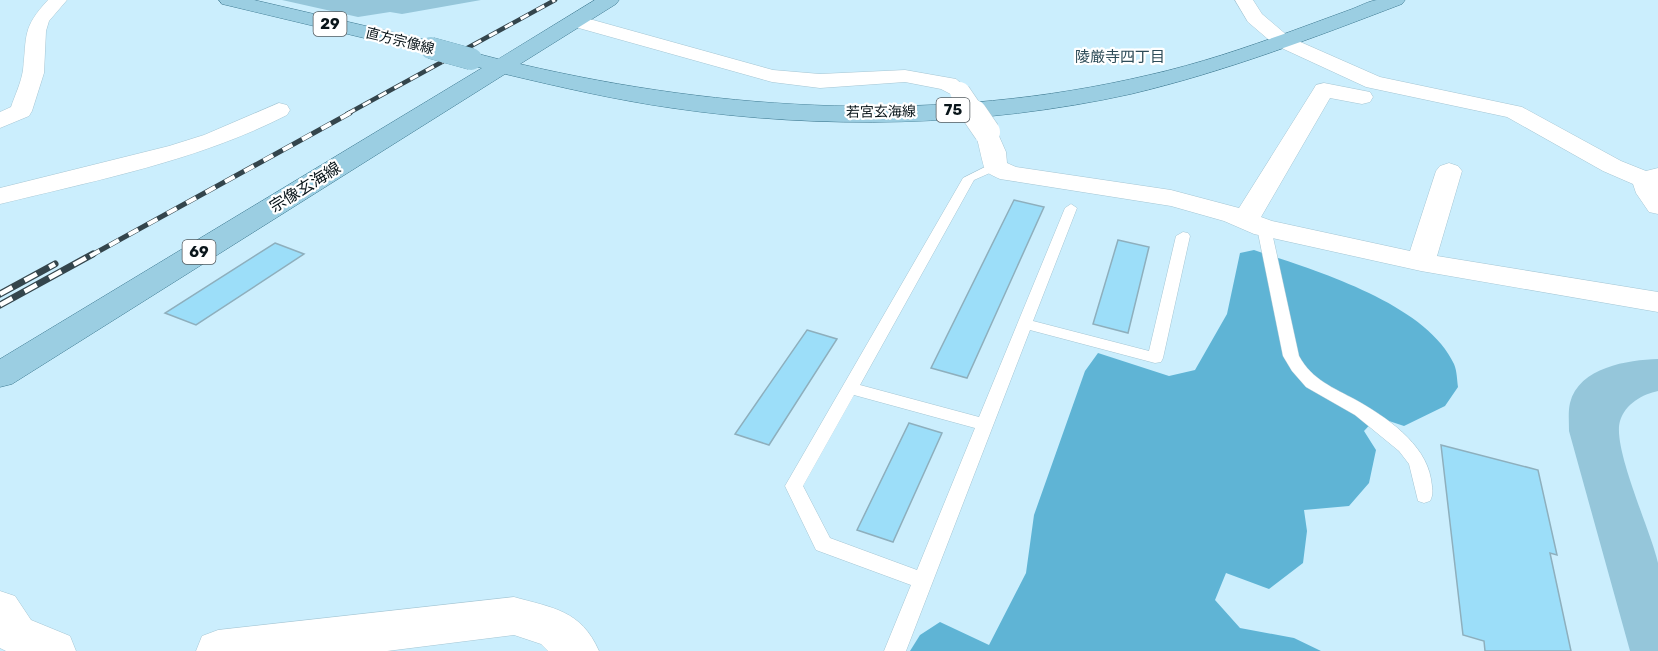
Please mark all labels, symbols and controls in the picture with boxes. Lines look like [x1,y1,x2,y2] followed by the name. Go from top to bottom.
[314,12,346,36] road number: 29
[364,24,436,58] street label: 直方宗像線
[1075,48,1165,66] district label: 陵厳寺四丁目
[936,98,970,122] road number: 75
[846,103,916,121] street label: 若宮玄海線
[266,158,344,216] street label: 宗像玄海線
[182,240,216,264] road number: 69

